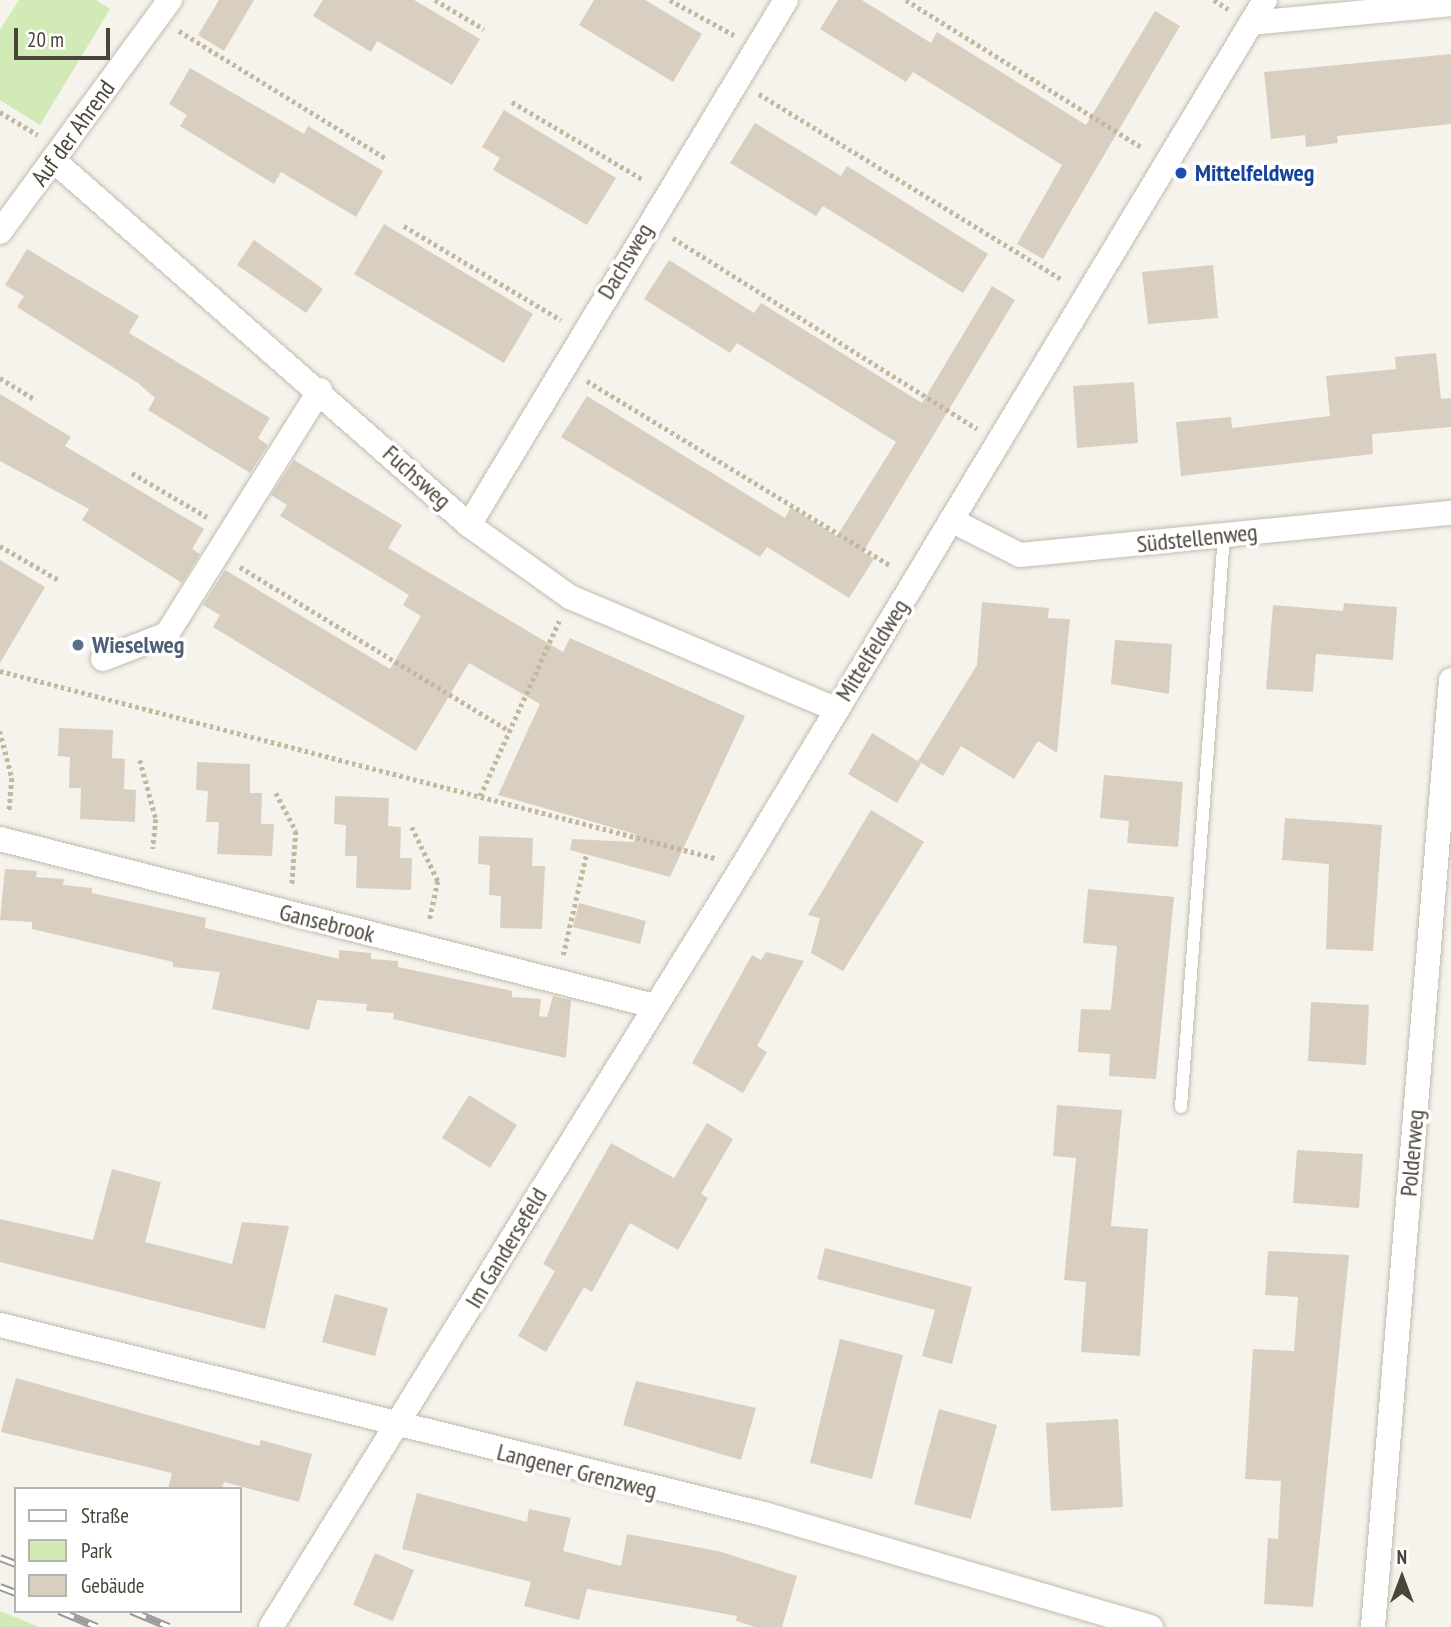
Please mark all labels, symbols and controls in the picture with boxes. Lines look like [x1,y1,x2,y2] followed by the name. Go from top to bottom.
[18,14,114,58] scale bar
[27,26,64,53] text: 20 m
[25,74,121,192] street label: Auf der Ahrend
[1195,159,1314,187] place label: Mittelfeldweg
[1173,165,1189,181] marker: Mittelfeldweg
[591,218,659,304] street label: Dachsweg
[377,439,457,515] street label: Fuchsweg
[1135,517,1259,559] street label: Südstellenweg
[829,594,915,706] street label: Mittelfeldweg
[92,631,184,659] place label: Wieselweg
[70,637,86,653] marker: Wieselweg
[276,897,378,949] street label: Gansebrook
[1394,1108,1430,1198] street label: Polderweg
[459,1183,553,1313] street label: Im Gandersefeld
[494,1437,660,1505] street label: Langener Grenzweg
[14,1487,242,1613] legend
[81,1502,129,1529] text: Straße
[81,1537,112,1564] text: Park
[1367,1543,1437,1613] north arrow
[1397,1545,1407,1569] text: N
[81,1572,144,1599] text: Gebäude

